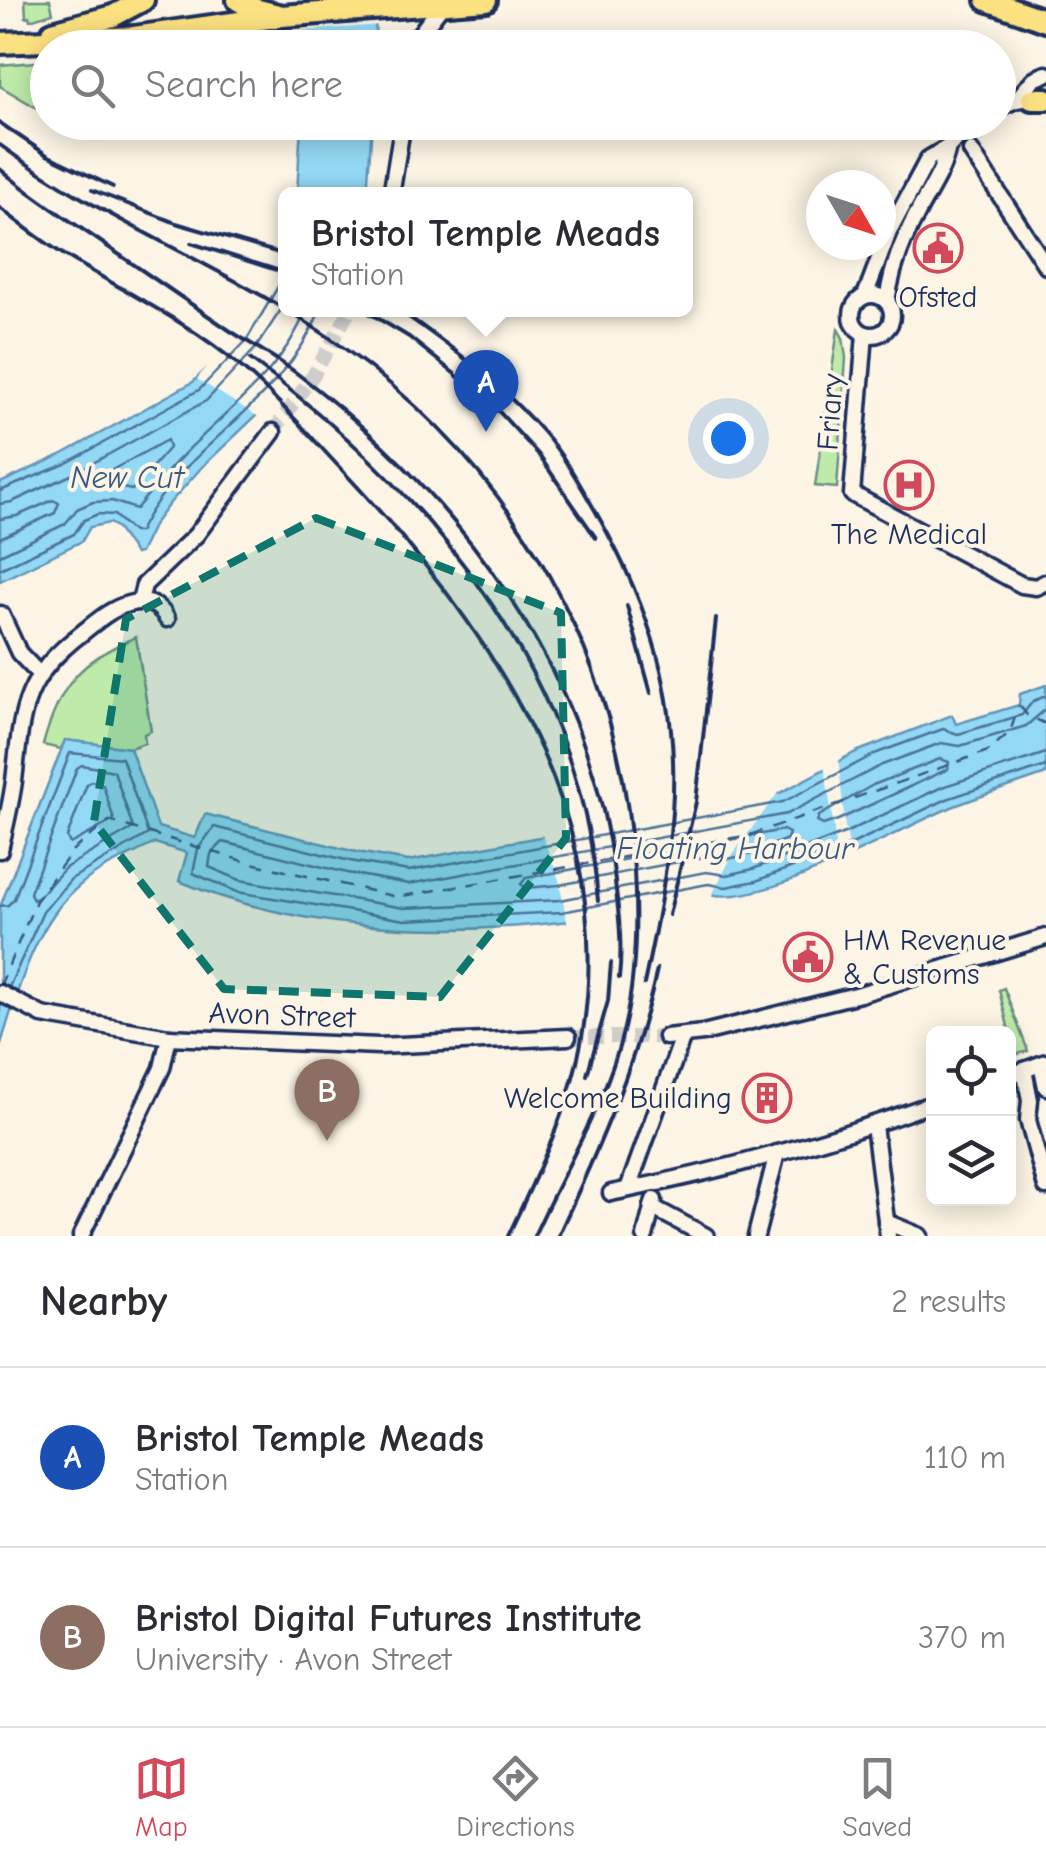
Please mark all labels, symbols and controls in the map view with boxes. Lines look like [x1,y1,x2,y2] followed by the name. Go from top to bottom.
[30,30,1016,140] search box
[65,58,120,113] icon: search
[145,63,343,107] text: Search here
[806,170,896,260] north arrow
[278,187,693,317] popup
[311,212,660,256] text: Bristol Temple Meads
[912,222,964,274] public building icon: Ofsted
[311,256,404,293] text: Station
[899,280,977,315] place label: Ofsted
[454,350,518,432] pin: A
[810,372,851,452] street label: Friary
[703,413,754,464] your location
[70,459,186,496] water label: New Cut
[883,459,935,511] hospital icon: The Medical
[831,517,987,552] place label: The Medical
[616,830,855,867] water label: Floating Harbour
[843,923,1006,992] place label: HM Revenue & Customs
[782,931,834,983] public building icon: HM Revenue & Customs
[208,995,357,1036] street label: Avon Street
[926,1026,1016,1206] map controls
[926,1026,1016,1116] button: locate
[294,1058,360,1141] pin: B
[741,1072,793,1124] building icon: Welcome Building
[504,1081,732,1116] place label: Welcome Building
[926,1116,1016,1206] button: layers
[40,1277,167,1326] text: Nearby
[891,1283,1006,1320] text: 2 results
[135,1417,484,1461] text: Bristol Temple Meads
[64,1439,81,1476] text: A
[924,1439,1006,1476] text: 110 m
[135,1461,228,1498] text: Station
[135,1597,642,1641] text: Bristol Digital Futures Institute
[63,1619,82,1656] text: B
[918,1619,1006,1656] text: 370 m
[135,1641,451,1678] text: University · Avon Street
[134,1751,189,1843] tab: Map
[456,1751,575,1843] tab: Directions
[842,1751,912,1843] tab: Saved

